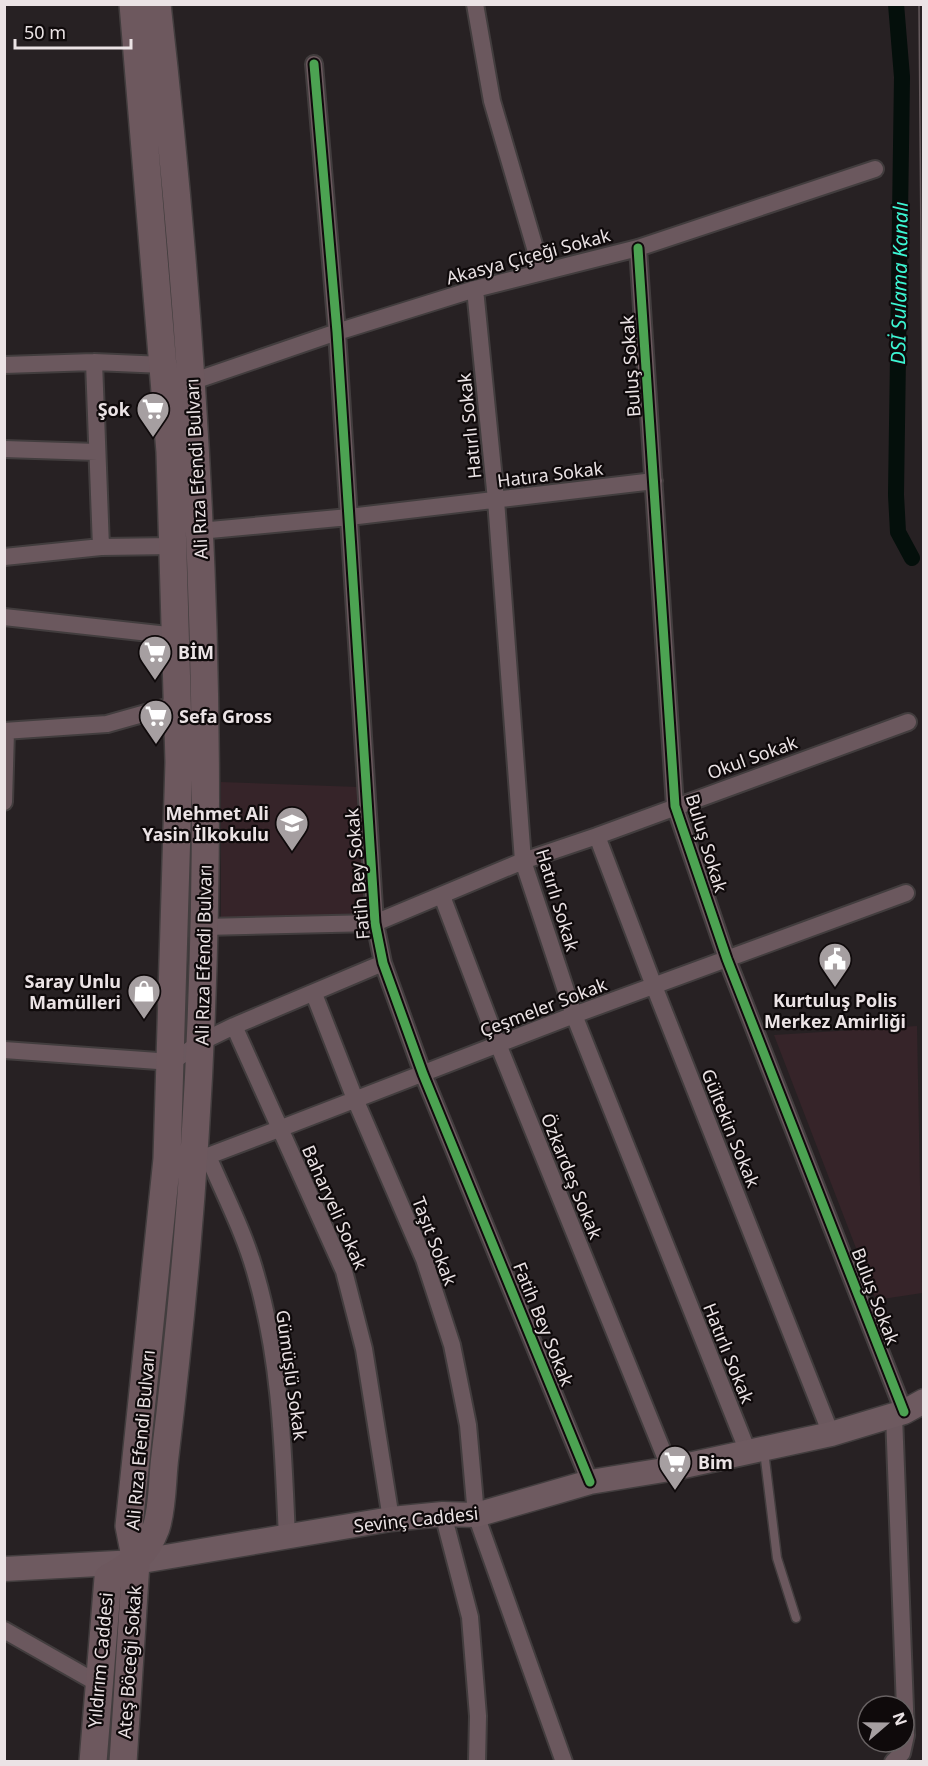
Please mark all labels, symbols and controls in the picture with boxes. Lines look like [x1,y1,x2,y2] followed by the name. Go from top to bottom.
[15,12,130,50] scale bar
[24,20,66,44] text: 50 m
[884,201,914,365] water label: DSİ Sulama Kanalı
[443,222,613,289] street label: Akasya Çiçeği Sokak
[614,314,646,418] street label: Buluş Sokak
[451,372,486,480] street label: Hatırlı Sokak
[179,378,213,560] street label: Ali Rıza Efendi Bulvarı
[135,391,171,438] supermarket icon: Şok
[98,397,131,421] place label: Şok
[496,456,605,492] street label: Hatıra Sokak
[137,634,173,681] supermarket icon: BİM
[178,640,214,664] place label: BİM
[138,698,174,745] supermarket icon: Sefa Gross
[179,704,272,728] place label: Sefa Gross
[704,729,801,784] street label: Okul Sokak
[681,791,733,896] street label: Buluş Sokak
[142,801,269,846] place label: Mehmet Ali Yasin İlkokulu
[274,805,310,852] school or university icon: Mehmet Ali Yasin İlkokulu
[339,807,375,941] street label: Fatih Bey Sokak
[531,846,585,955] street label: Hatırlı Sokak
[189,864,217,1046] street label: Ali Rıza Efendi Bulvarı
[817,941,853,988] public building icon: Kurtuluş Polis Merkez Amirliği
[25,969,121,1014] place label: Saray Unlu Mamülleri
[476,972,610,1042] street label: Çeşmeler Sokak
[126,973,162,1020] shop icon: Saray Unlu Mamülleri
[764,988,906,1033] place label: Kurtuluş Polis Merkez Amirliği
[696,1065,766,1191] street label: Gültekin Sokak
[536,1109,608,1243] street label: Özkardeş Sokak
[297,1141,373,1273] street label: Baharyeli Sokak
[407,1193,463,1289] street label: Taşıt Sokak
[847,1244,906,1348] street label: Buluş Sokak
[508,1258,580,1390] street label: Fatih Bey Sokak
[698,1299,760,1407] street label: Hatırlı Sokak
[271,1308,313,1442] street label: Gümüşlü Sokak
[120,1349,160,1531] street label: Ali Rıza Efendi Bulvarı
[657,1444,693,1491] supermarket icon: Bim
[698,1450,733,1474] place label: Bim
[353,1501,479,1537] street label: Sevinç Caddesi
[112,1584,146,1739] street label: Ateş Böceği Sokak
[82,1591,118,1729] street label: Yıldırım Caddesi
[856,1694,916,1754] north arrow
[888,1709,913,1729] text: N

